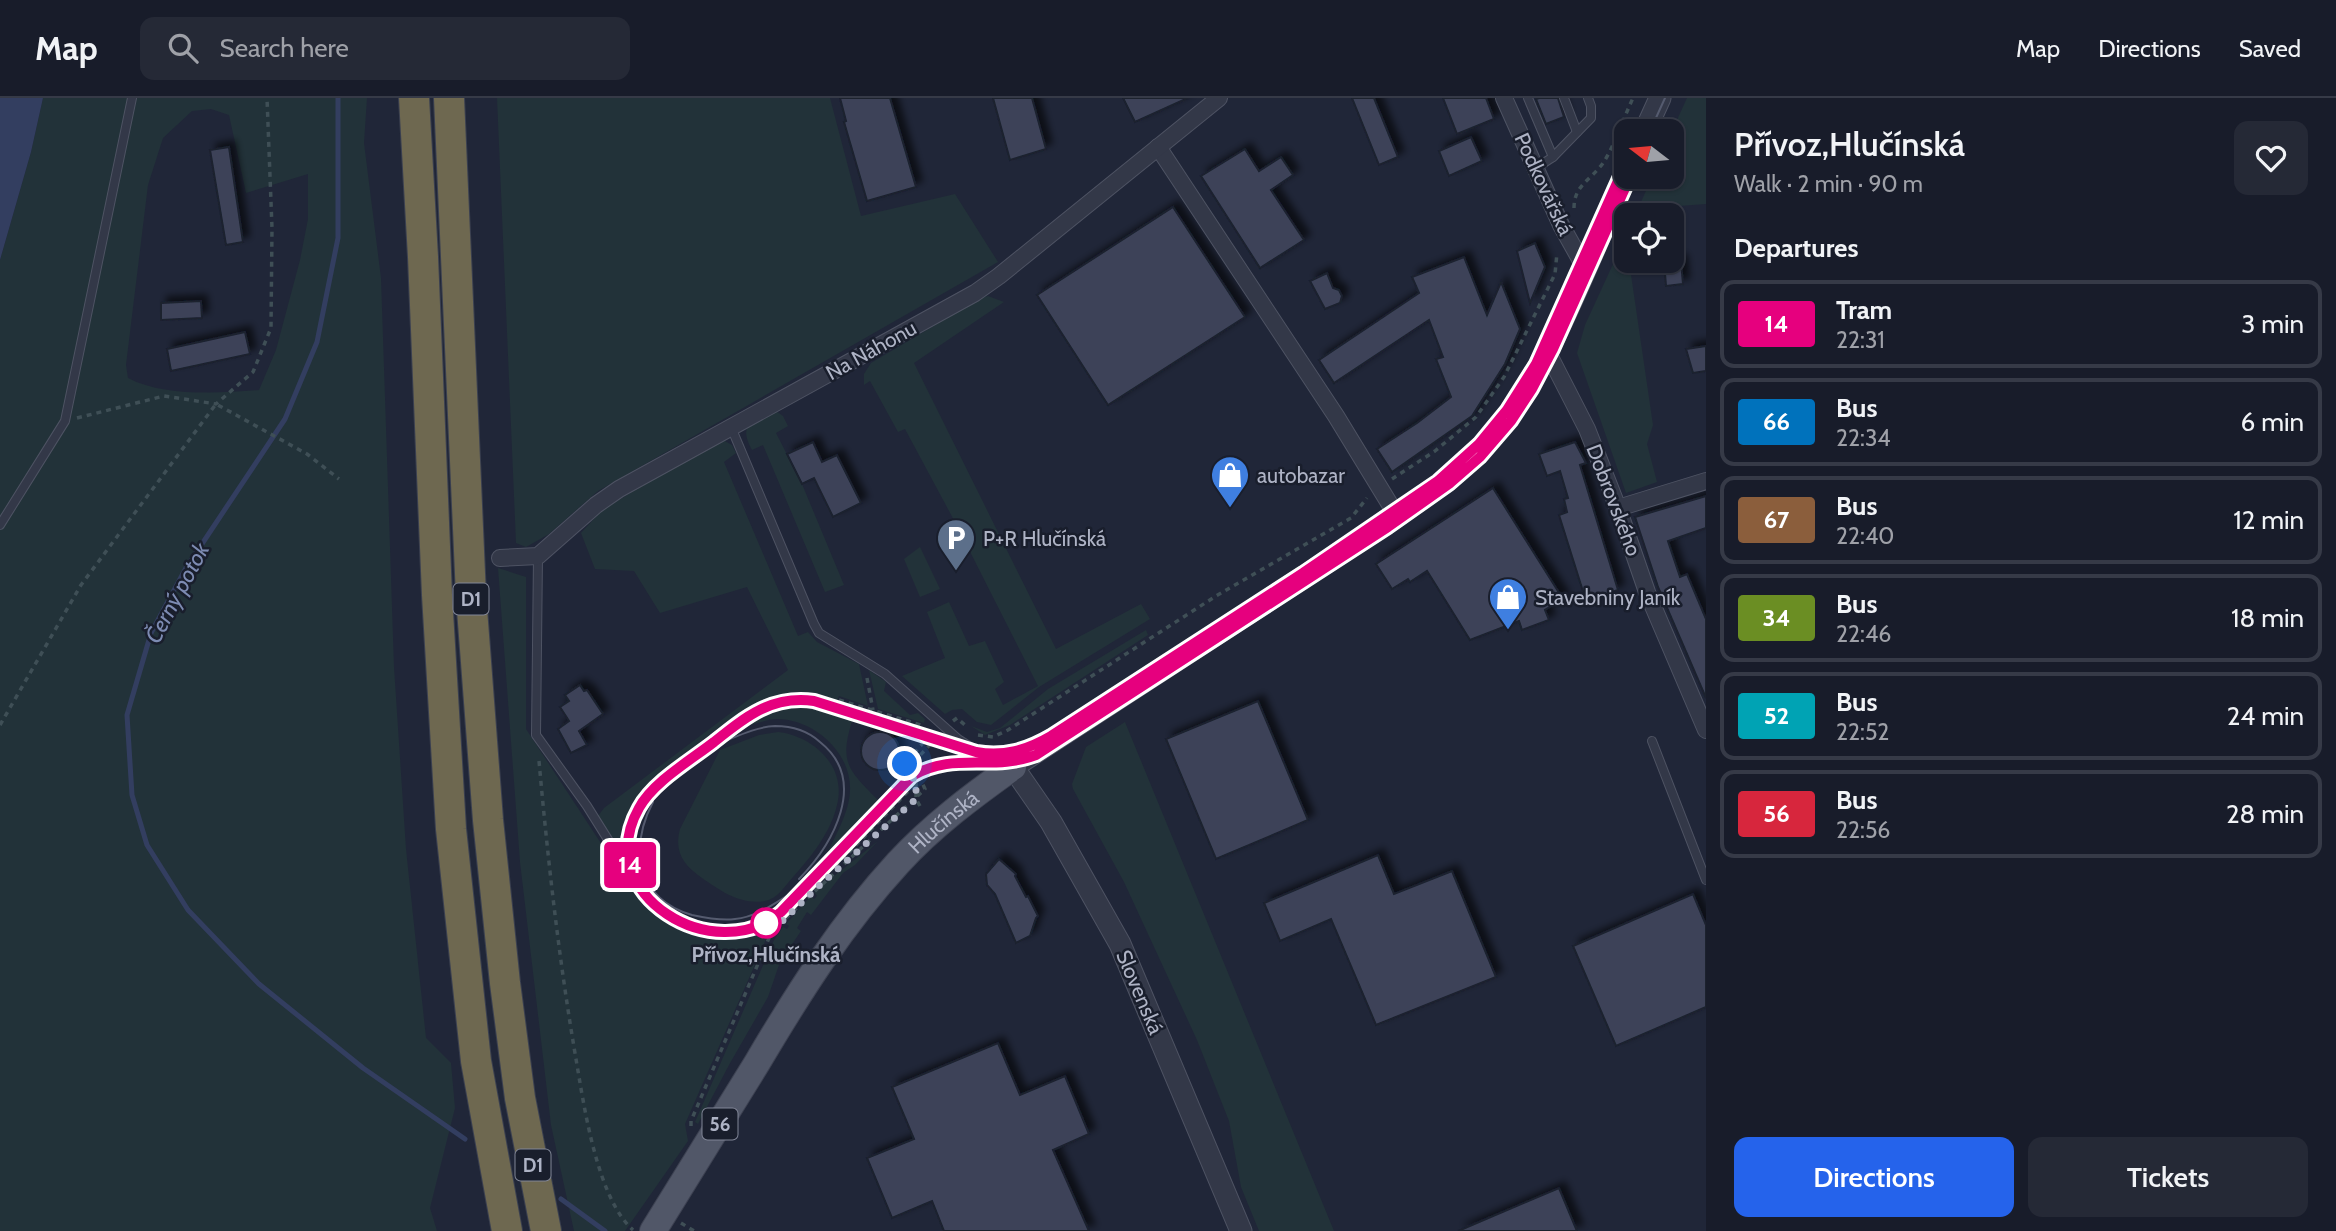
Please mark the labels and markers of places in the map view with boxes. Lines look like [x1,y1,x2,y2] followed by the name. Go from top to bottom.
[1209,454,1251,509] shop icon: autobazar
[1257,463,1345,488] place label: autobazar
[935,517,977,572] parking icon: P+R Hlučínská
[983,526,1106,551] place label: P+R Hlučínská
[1487,576,1529,631] shop icon: Stavebniny Janík
[1535,585,1681,610] place label: Stavebniny Janík
[751,908,781,938] marker: Přívoz,Hlučínská
[691,942,841,967] place label: Přívoz,Hlučínská

